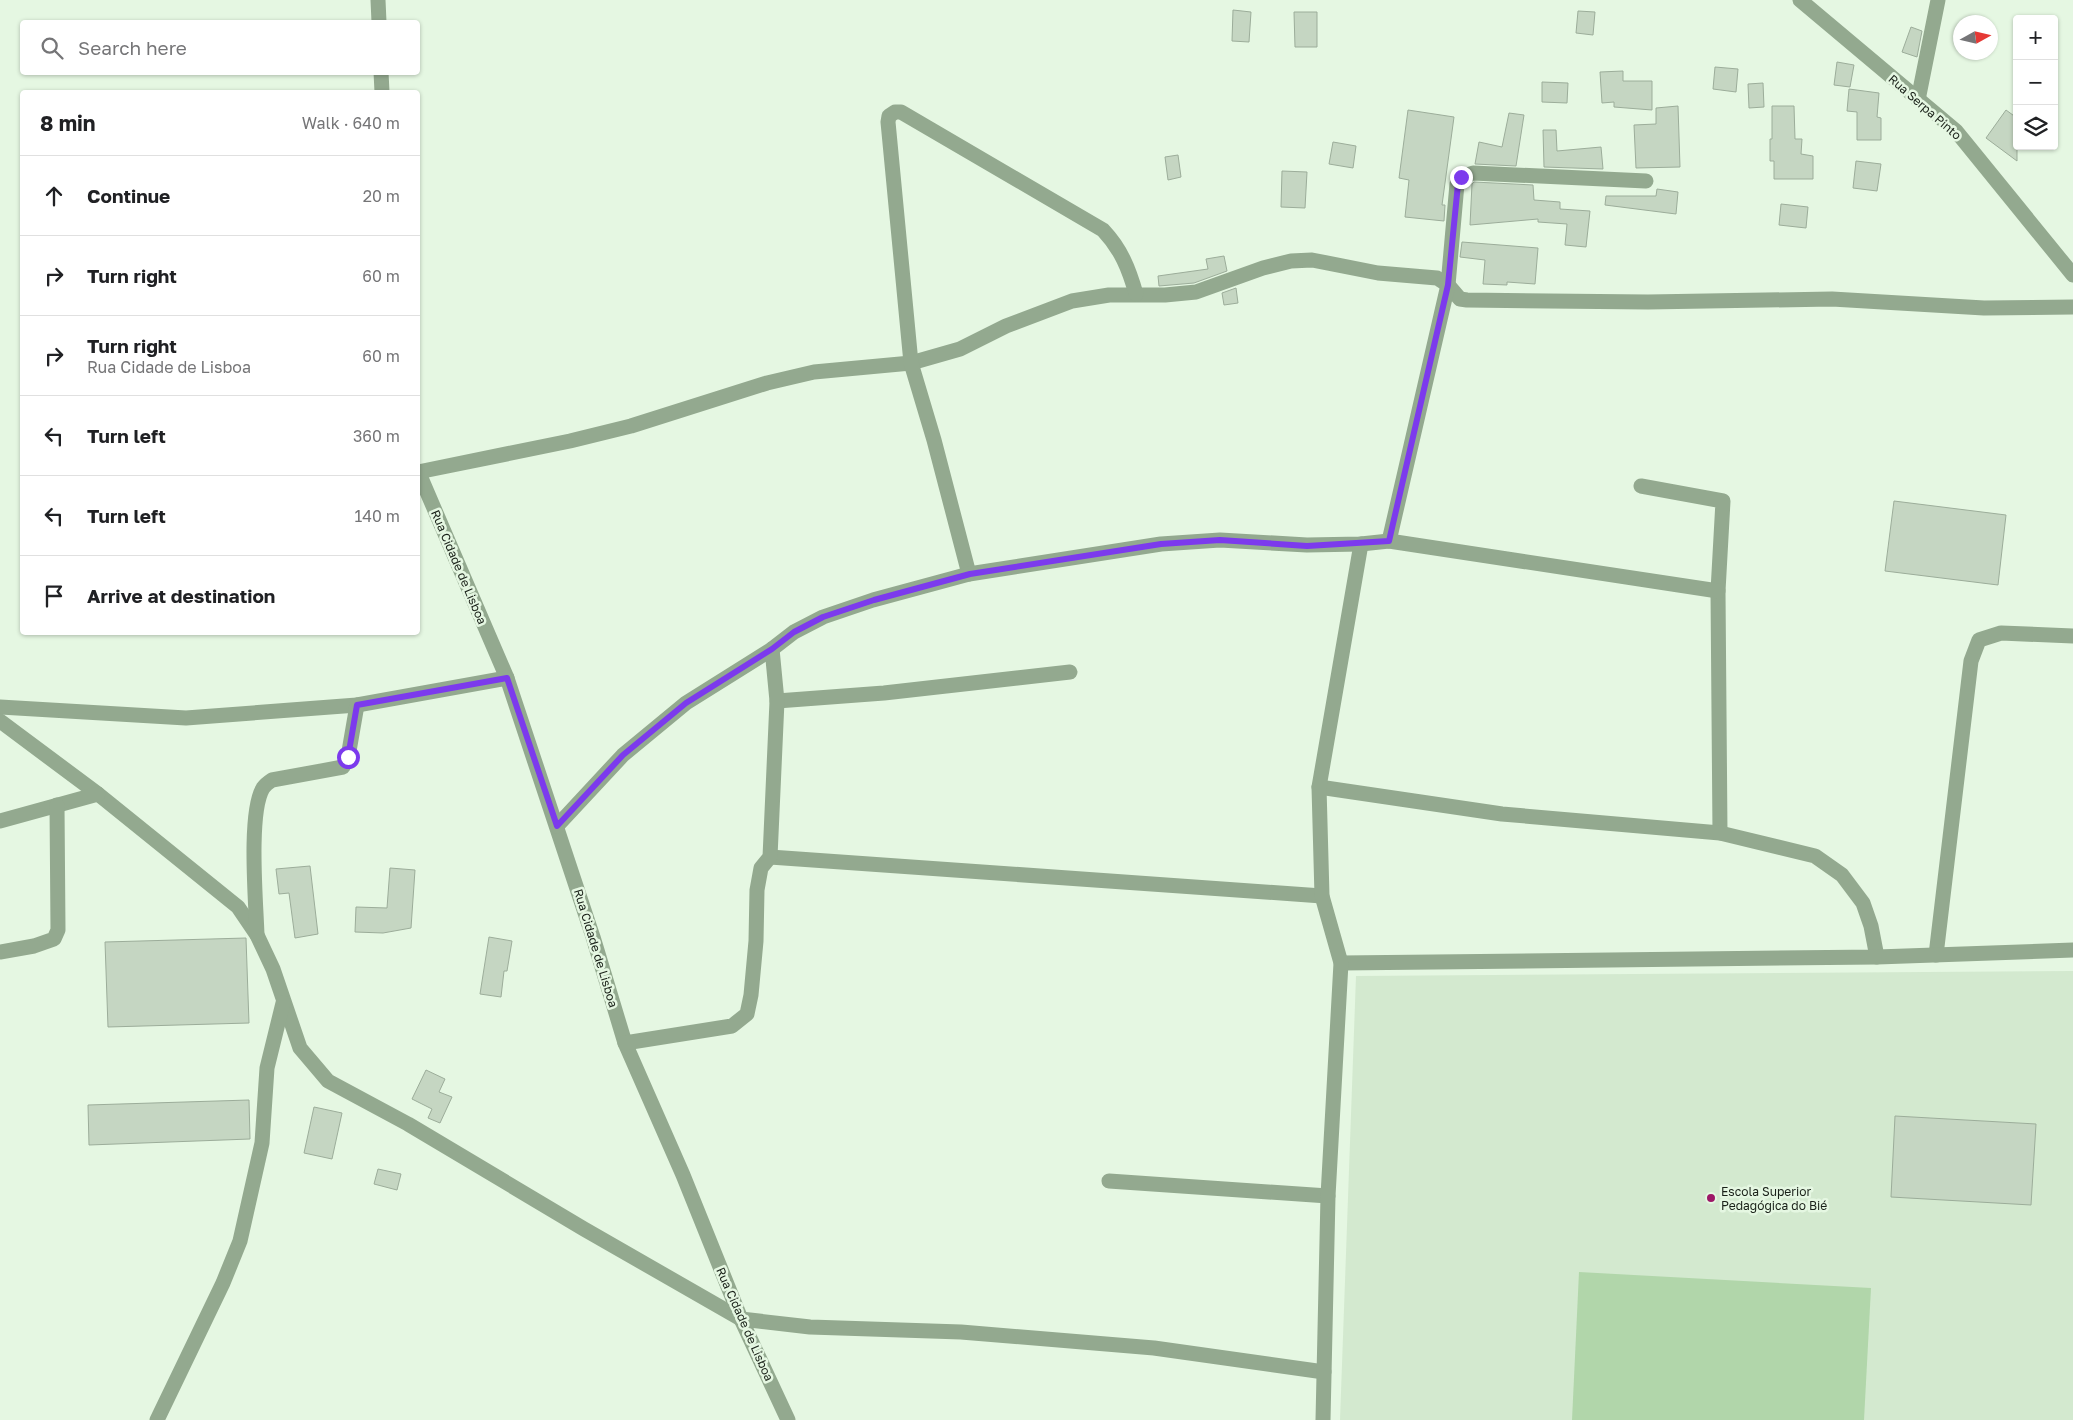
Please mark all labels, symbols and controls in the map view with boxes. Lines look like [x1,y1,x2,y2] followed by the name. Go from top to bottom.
[1953,15,1998,60] north arrow
[2013,15,2058,150] map controls
[2013,15,2058,60] button: +
[20,20,420,75] search box
[38,34,66,62] icon: search
[78,36,187,59] text: Search here
[2013,60,2058,105] button: −
[1885,71,1965,143] street label: Rua Serpa Pinto
[2013,105,2058,150] button: layers
[40,110,96,136] text: 8 min
[302,113,400,133] text: Walk · 640 m
[1450,166,1473,189] route end
[40,182,68,210] icon: ahead
[87,184,170,207] text: Continue
[363,186,400,206] text: 20 m
[40,262,68,290] icon: right
[87,264,177,287] text: Turn right
[362,266,400,286] text: 60 m
[87,334,177,357] text: Turn right
[40,342,68,370] icon: right
[362,346,400,366] text: 60 m
[87,357,251,377] text: Rua Cidade de Lisboa
[40,422,68,450] icon: left
[87,424,166,447] text: Turn left
[353,426,400,446] text: 360 m
[40,502,68,530] icon: left
[87,504,166,527] text: Turn left
[354,506,400,526] text: 140 m
[428,507,490,627] street label: Rua Cidade de Lisboa
[40,582,68,610] icon: arrive
[87,584,275,607] text: Arrive at destination
[337,746,360,769] route start
[571,887,621,1009] street label: Rua Cidade de Lisboa
[1721,1184,1827,1213] place label: Escola Superior Pedagógica do Bié
[1705,1192,1717,1204] marker: Escola Superior Pedagógica do Bié
[713,1265,777,1383] street label: Rua Cidade de Lisboa

